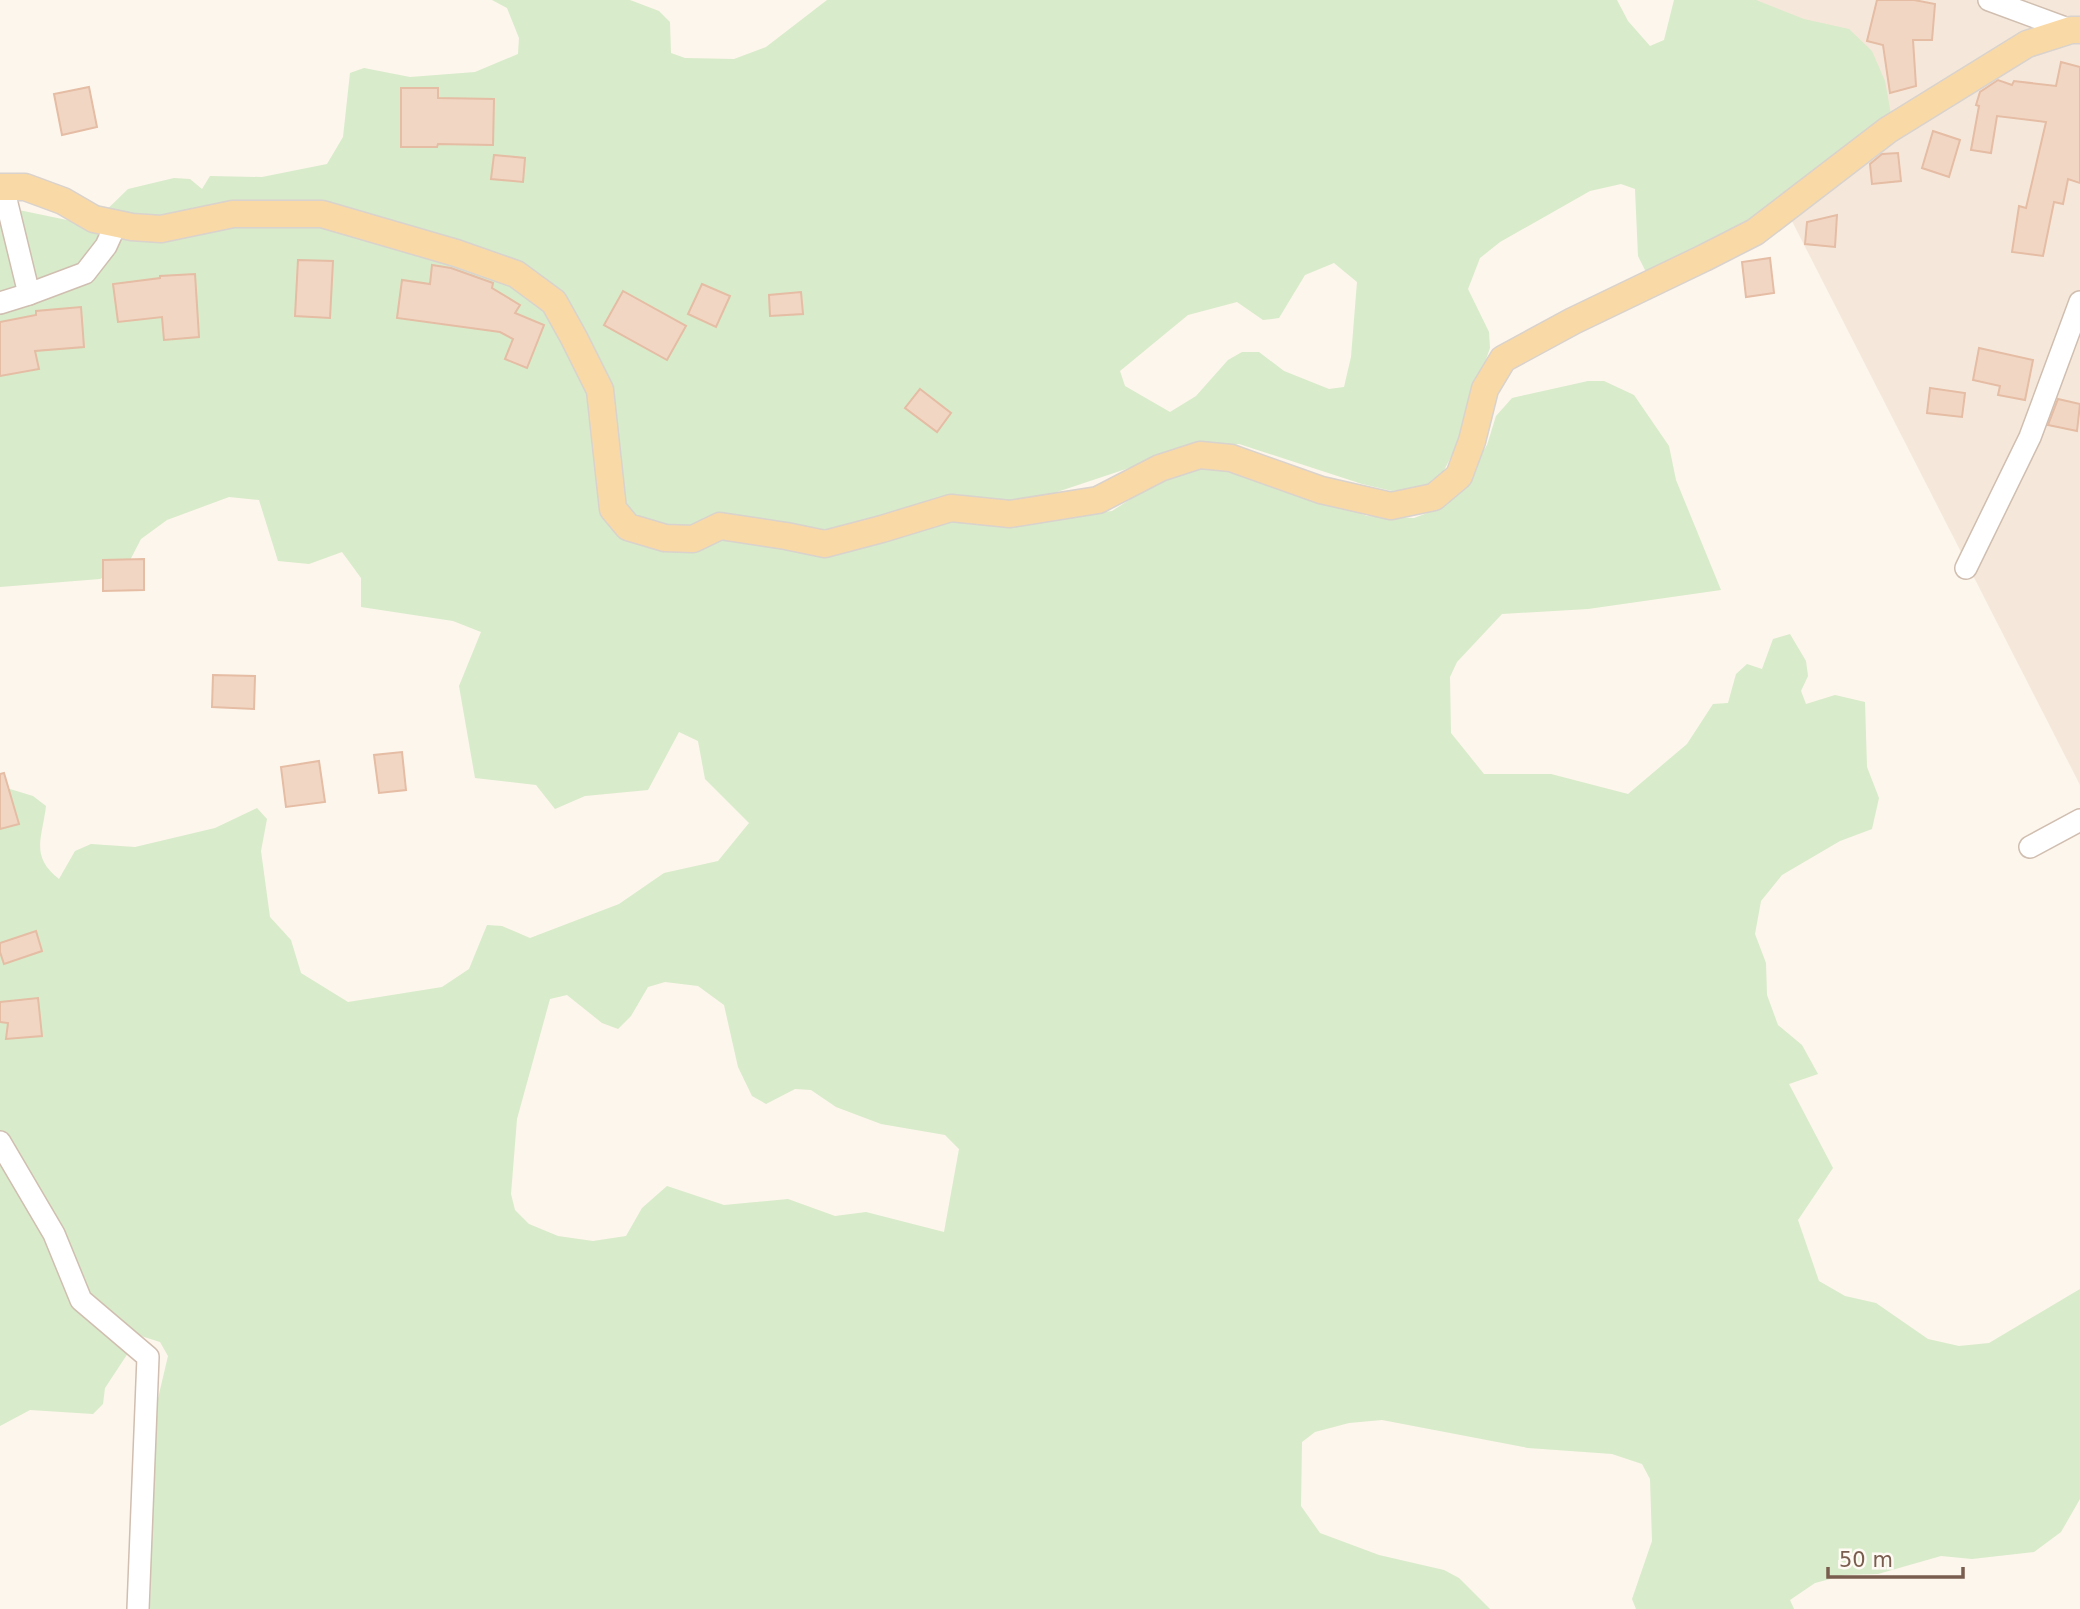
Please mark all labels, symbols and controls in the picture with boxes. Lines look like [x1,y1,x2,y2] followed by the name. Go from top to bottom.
[1828,1536,1963,1580] scale bar
[1839,1548,1893,1572] text: 50 m

